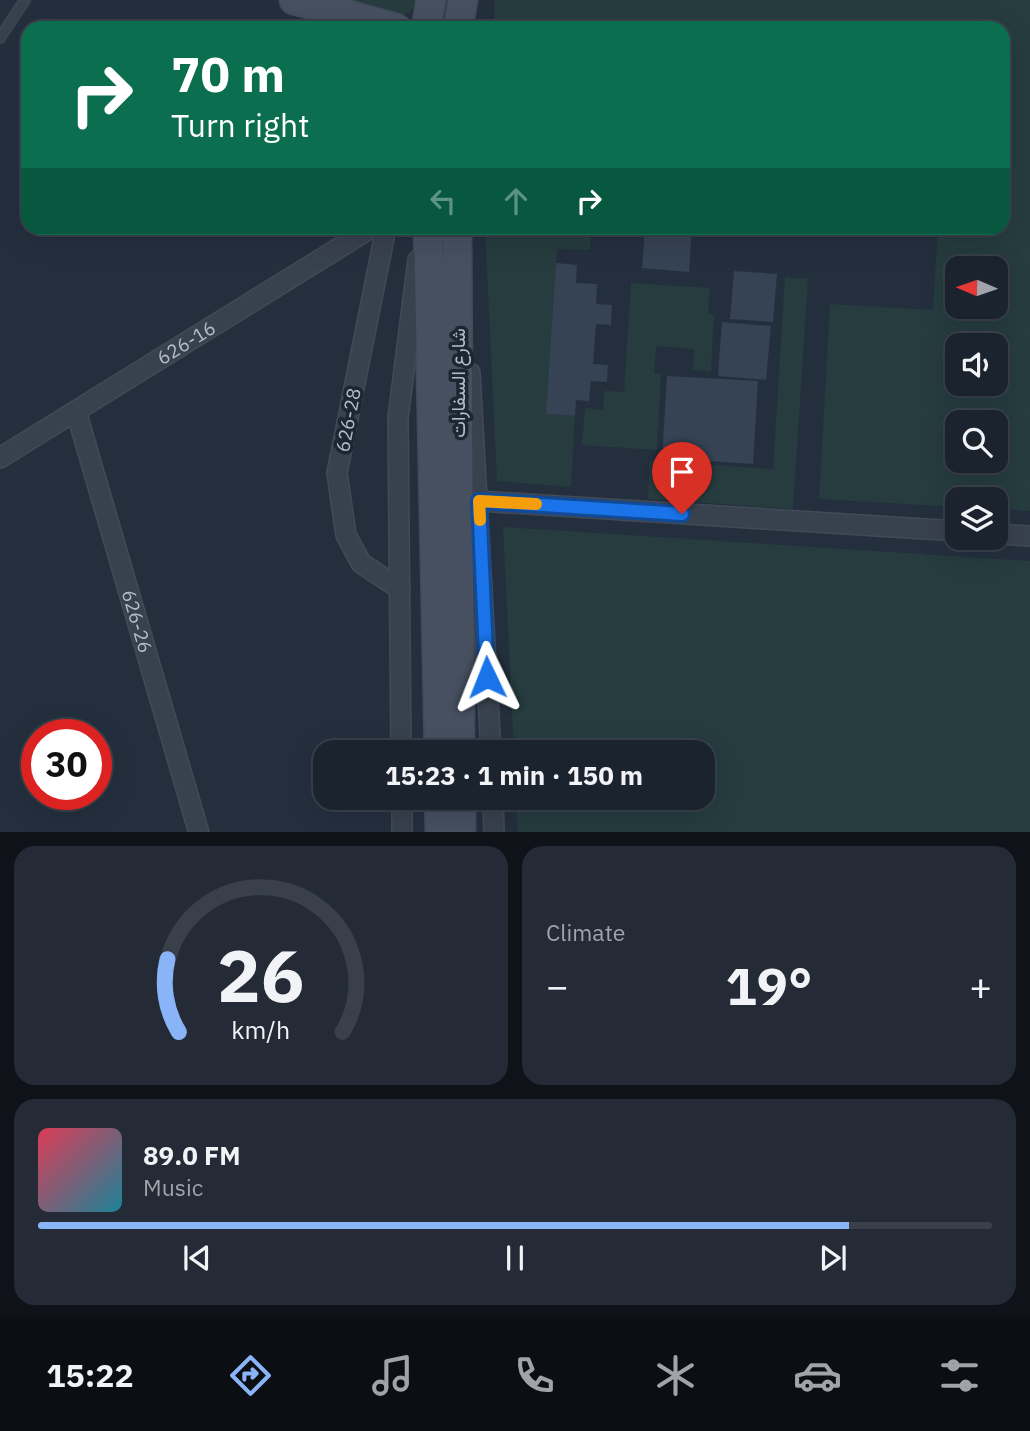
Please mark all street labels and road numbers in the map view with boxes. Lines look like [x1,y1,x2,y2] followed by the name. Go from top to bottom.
[152,315,220,370] street label: 626-16
[446,328,471,438] street label: شارع السفارات
[330,386,366,454] street label: 626-28
[117,587,158,656] street label: 626-26

